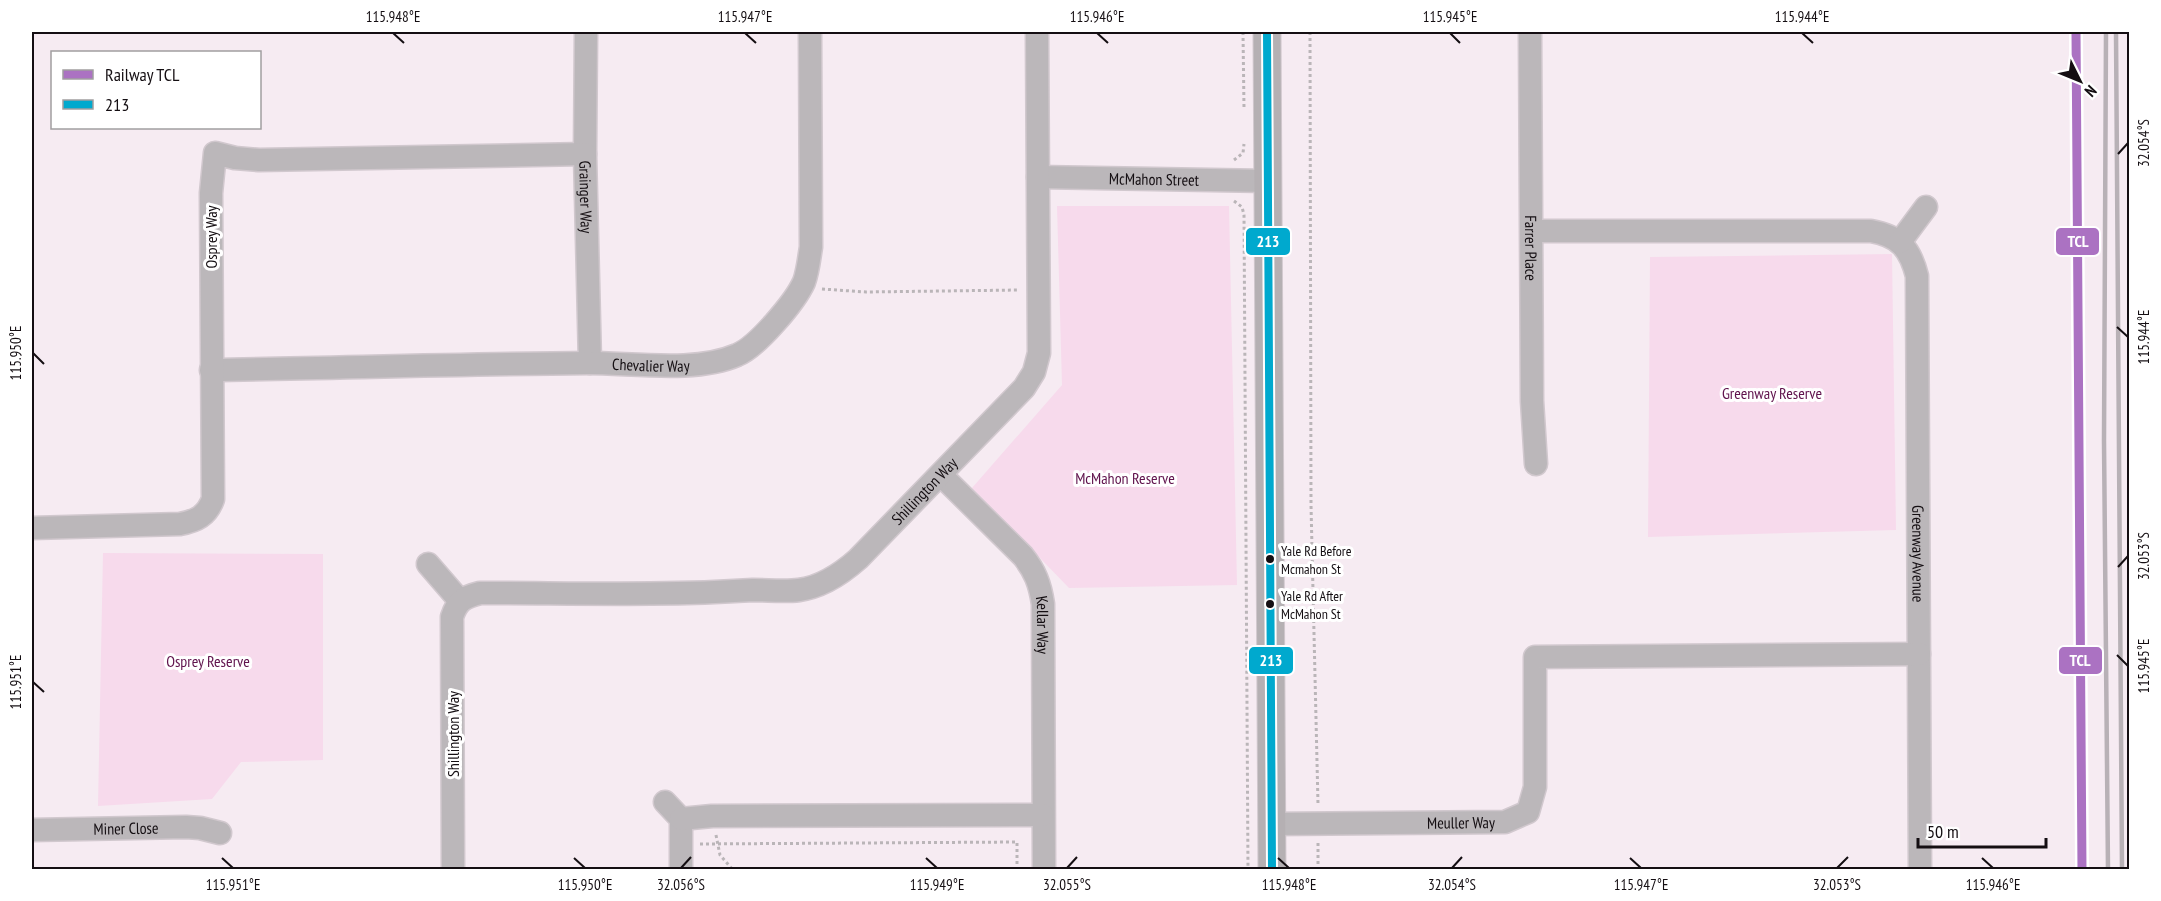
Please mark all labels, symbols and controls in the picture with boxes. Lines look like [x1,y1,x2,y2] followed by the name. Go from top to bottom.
[366,7,420,26] text: 115.948°E
[718,7,772,26] text: 115.947°E
[1070,7,1124,26] text: 115.946°E
[1423,7,1477,26] text: 115.945°E
[1775,7,1829,26] text: 115.944°E
[51,51,261,129] legend
[2050,51,2110,111] north arrow
[105,63,180,86] text: Railway TCL
[2081,81,2101,101] text: N
[105,93,129,116] text: 213
[2134,119,2153,167] text: 32.054°S
[575,160,597,234] street label: Grainger Way
[1109,168,1200,190] street label: McMahon Street
[201,205,221,269] street label: Osprey Way
[1521,215,1541,281] street label: Farrer Place
[1245,227,1291,256] line badge: 213
[2055,227,2100,256] line badge: TCL
[1257,231,1279,251] text: 213
[2067,231,2089,251] text: TCL
[2134,310,2153,364] text: 115.944°E
[6,326,25,380] text: 115.950°E
[612,354,690,376] street label: Chevalier Way
[1722,383,1822,403] park label: Greenway Reserve
[887,453,961,529] street label: Shillington Way
[1075,468,1175,488] park label: McMahon Reserve
[1908,505,1929,602] street label: Greenway Avenue
[2134,532,2153,580] text: 32.053°S
[1281,542,1352,578] place label: Yale Rd Before Mcmahon St
[1264,553,1276,565] marker: Yale Rd Before Mcmahon St
[1281,587,1343,623] place label: Yale Rd After McMahon St
[1032,594,1053,654] street label: Kellar Way
[1264,598,1276,610] marker: Yale Rd After McMahon St
[2134,639,2153,693] text: 115.945°E
[1248,646,1294,675] line badge: 213
[2058,646,2103,675] line badge: TCL
[1260,650,1282,670] text: 213
[2069,650,2091,670] text: TCL
[166,651,250,671] park label: Osprey Reserve
[6,655,25,709] text: 115.951°E
[443,691,463,777] street label: Shillington Way
[1918,811,2046,849] scale bar
[1427,812,1495,833] street label: Meuller Way
[93,818,159,839] street label: Miner Close
[1927,820,1959,843] text: 50 m
[206,875,260,894] text: 115.951°E
[558,875,612,894] text: 115.950°E
[657,875,705,894] text: 32.056°S
[910,875,964,894] text: 115.949°E
[1043,875,1091,894] text: 32.055°S
[1262,875,1316,894] text: 115.948°E
[1428,875,1476,894] text: 32.054°S
[1614,875,1668,894] text: 115.947°E
[1813,875,1861,894] text: 32.053°S
[1966,875,2020,894] text: 115.946°E

